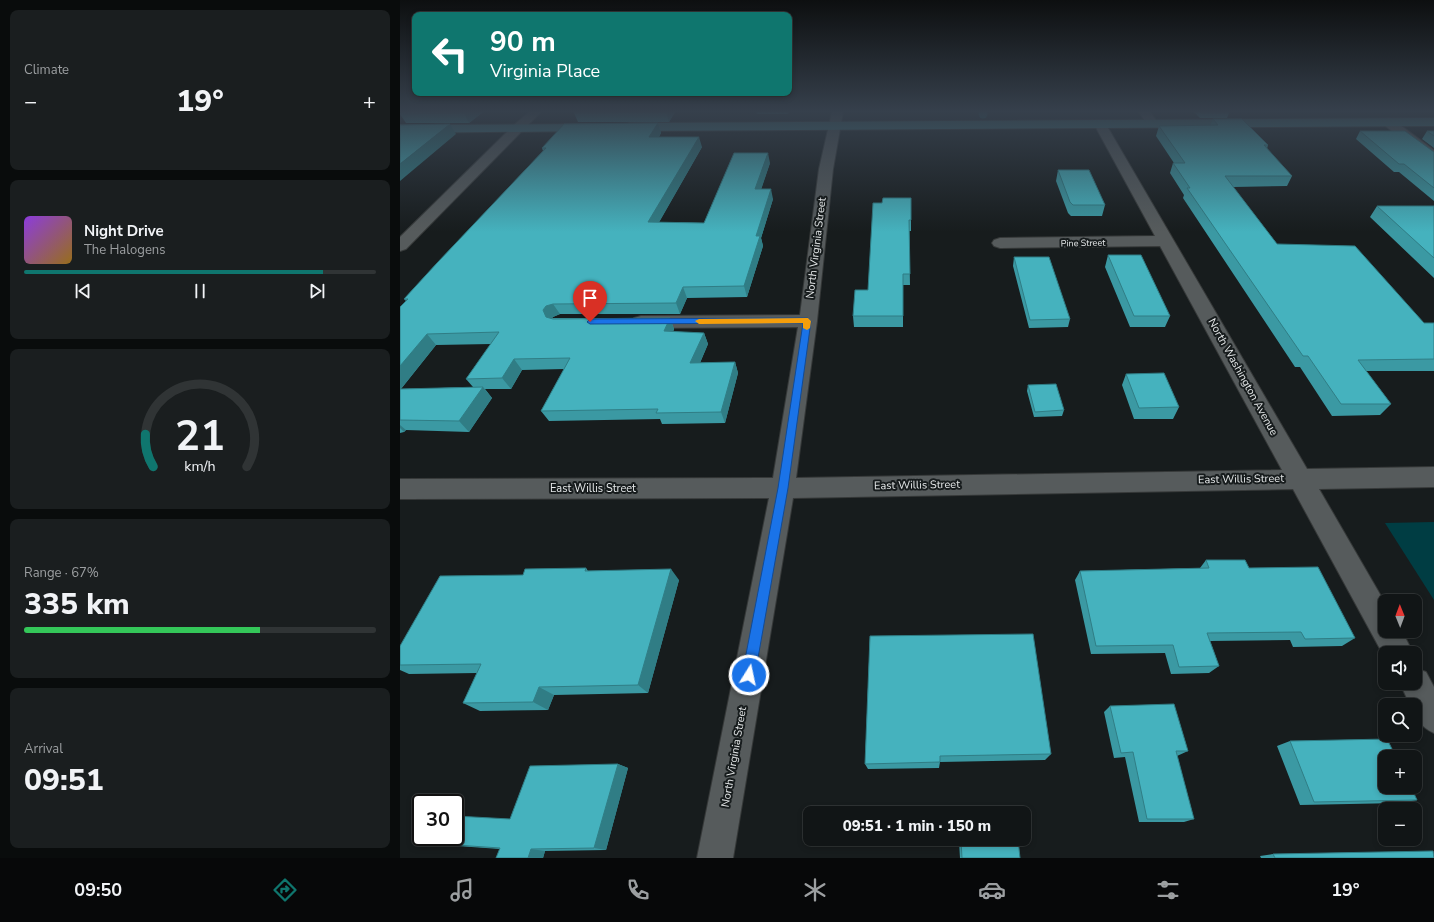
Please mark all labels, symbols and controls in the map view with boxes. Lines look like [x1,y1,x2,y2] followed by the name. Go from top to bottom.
[490,23,556,61] text: 90 m
[424,28,476,80] icon: left
[490,59,600,83] text: Virginia Place
[24,61,69,79] text: Climate
[176,81,224,122] text: 19°
[24,87,37,117] text: −
[363,87,376,117] text: +
[802,196,830,299] street label: North Virginia Street
[84,221,164,241] text: Night Drive
[1061,237,1106,249] street label: Pine Street
[84,241,165,259] text: The Halogens
[72,280,94,302] icon: previous
[189,280,211,302] icon: pause
[306,280,328,302] icon: next
[573,281,607,322] pin
[579,287,601,309] icon: arrive
[1204,316,1282,438] street label: North Washington Avenue
[175,408,225,465] text: 21
[184,457,216,476] text: km/h
[1198,471,1284,487] street label: East Willis Street
[874,477,960,493] street label: East Willis Street
[550,481,636,496] street label: East Willis Street
[24,564,99,582] text: Range · 67%
[24,584,130,625] text: 335 km
[1378,594,1422,638] north arrow
[1378,594,1422,846] map controls
[1378,646,1422,690] button: sound
[728,654,770,696] position arrow
[1378,698,1422,742] button: search
[718,705,750,808] street label: North Virginia Street
[24,740,63,758] text: Arrival
[1378,750,1422,794] button: +
[24,760,104,801] text: 09:51
[412,794,464,846] speed limit sign: 30
[1378,802,1422,846] button: −
[843,816,991,836] text: 09:51 · 1 min · 150 m
[271,876,299,904] icon: directions
[448,876,476,904] icon: music
[624,876,652,904] icon: phone
[801,876,829,904] icon: climate
[978,876,1006,904] icon: car
[1154,876,1182,904] icon: filters
[74,878,122,902] text: 09:50
[1331,878,1360,902] text: 19°

